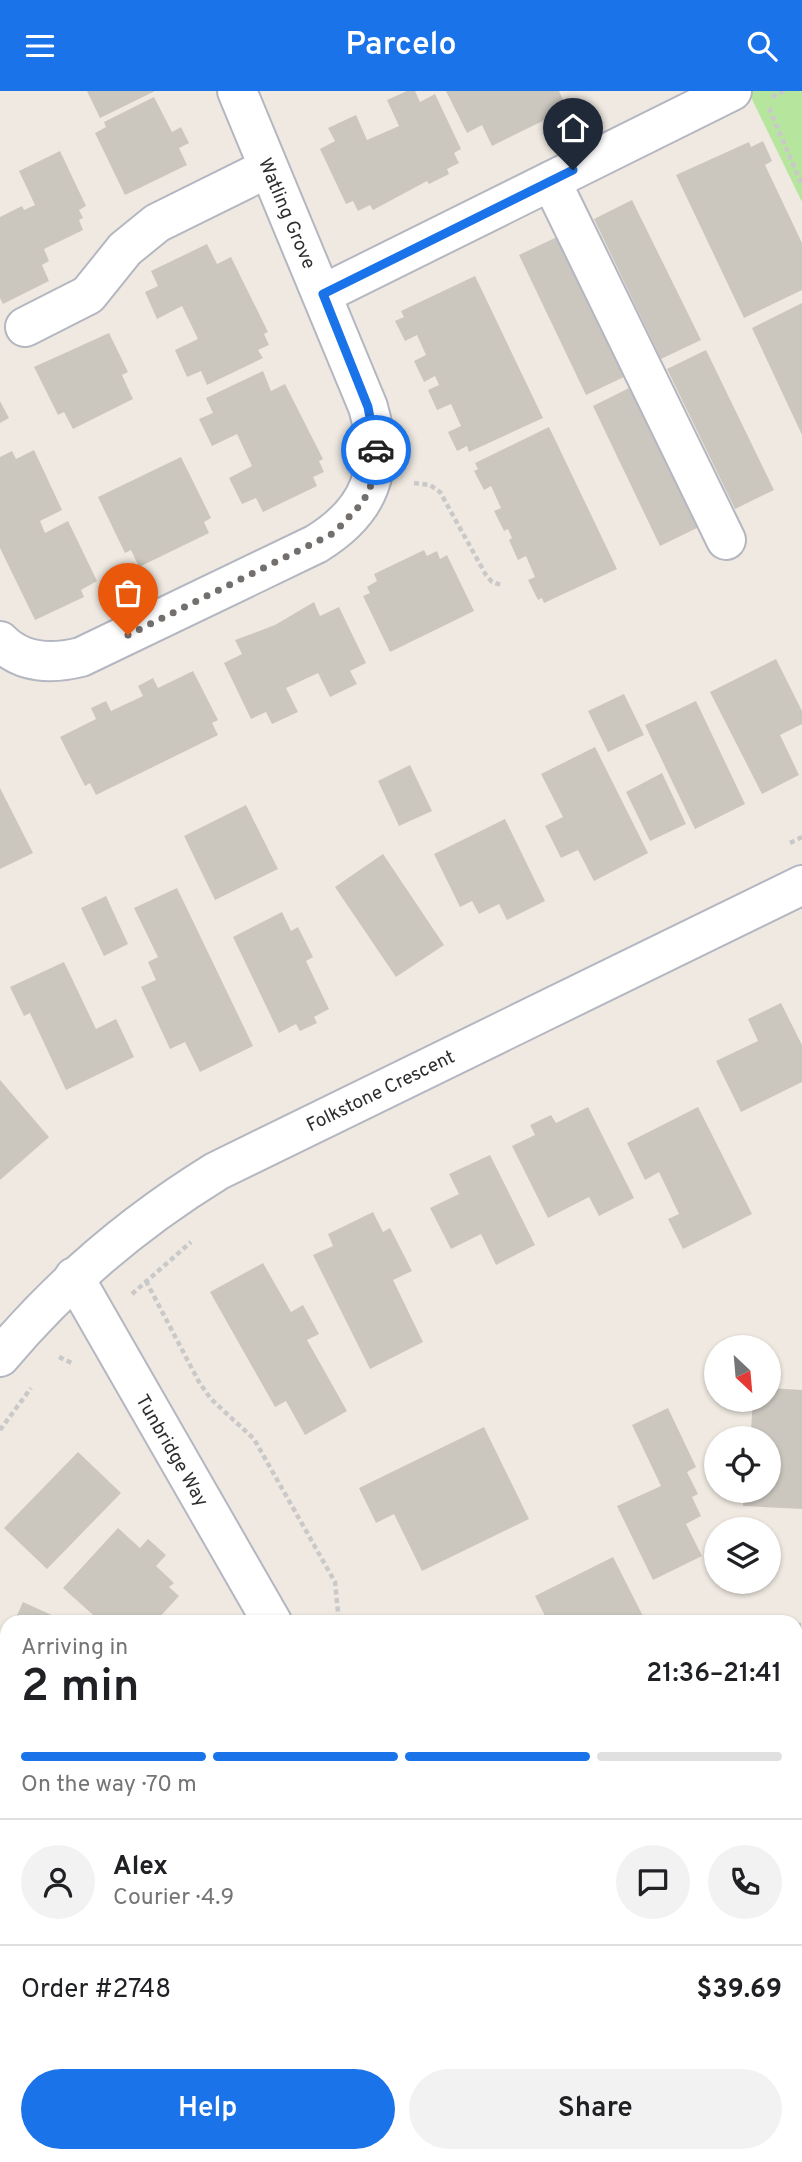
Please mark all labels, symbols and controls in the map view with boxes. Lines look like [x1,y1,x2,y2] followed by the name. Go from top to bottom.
[345,26,457,66] text: Parcelo
[21,27,59,65] icon: menu
[743,27,781,65] icon: search
[543,98,603,170] pin
[554,109,592,147] icon: home
[252,155,320,273] street label: Watling Grove
[341,415,411,485] courier
[357,431,395,469] icon: car
[98,563,158,635] pin
[109,574,147,612] icon: bag
[303,1046,459,1138] street label: Folkstone Crescent
[704,1335,780,1412] north arrow
[704,1335,781,1594] map controls
[129,1391,213,1511] street label: Tunbridge Way
[704,1426,781,1503] button: locate
[704,1517,781,1594] button: layers
[21,1634,128,1663] text: Arriving in
[646,1658,782,1691] text: 21:36–21:41
[21,1659,140,1718] text: 2 min
[21,1771,197,1800] text: On the way · 70 m
[21,1845,95,1919] button: person
[616,1845,690,1919] button: chat
[708,1845,782,1919] button: phone
[113,1851,168,1884] text: Alex
[113,1884,234,1913] text: Courier · 4.9
[21,1974,171,2007] text: Order #2748
[696,1974,782,2007] text: $39.69
[21,2069,395,2149] button: Help
[409,2069,782,2149] button: Share

